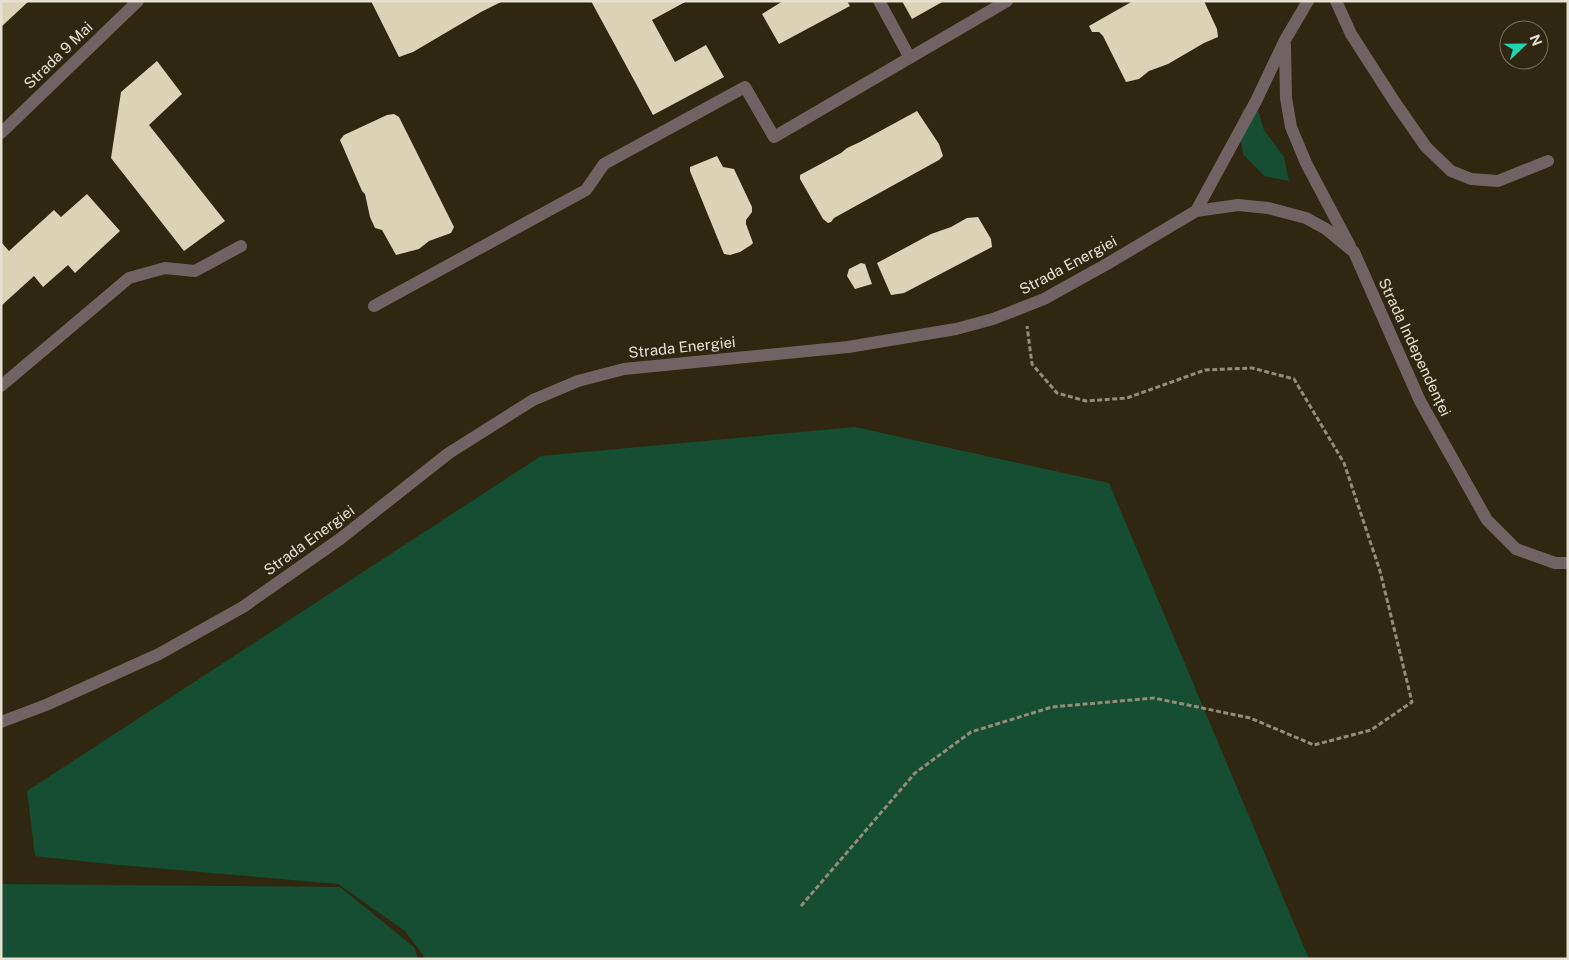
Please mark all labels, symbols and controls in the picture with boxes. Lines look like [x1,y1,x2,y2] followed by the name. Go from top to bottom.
[20,18,96,92] street label: Strada 9 Mai
[1499,20,1549,70] north arrow
[1527,32,1546,48] text: N
[1017,232,1119,298] street label: Strada Energiei
[1376,275,1454,419] street label: Strada Independenței
[628,333,736,361] street label: Strada Energiei
[261,502,357,578] street label: Strada Energiei

